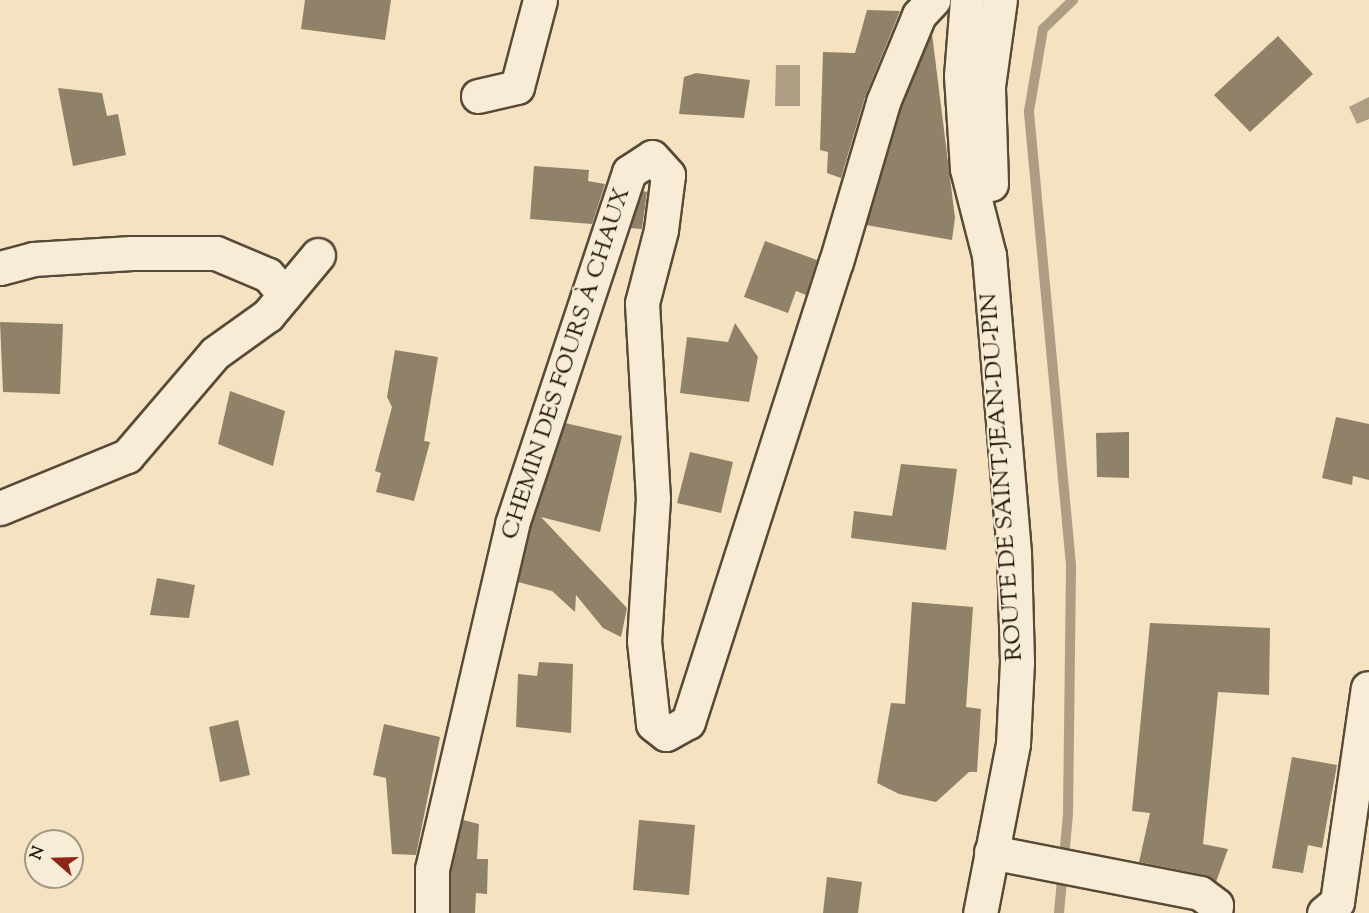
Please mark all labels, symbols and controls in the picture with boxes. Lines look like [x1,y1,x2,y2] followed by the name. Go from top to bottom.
[496,184,638,544] street label: CHEMIN DES FOURS À CHAUX
[976,292,1030,662] street label: ROUTE DE SAINT-JEAN-DU-PIN
[24,829,84,889] north arrow
[26,843,51,863] text: N

